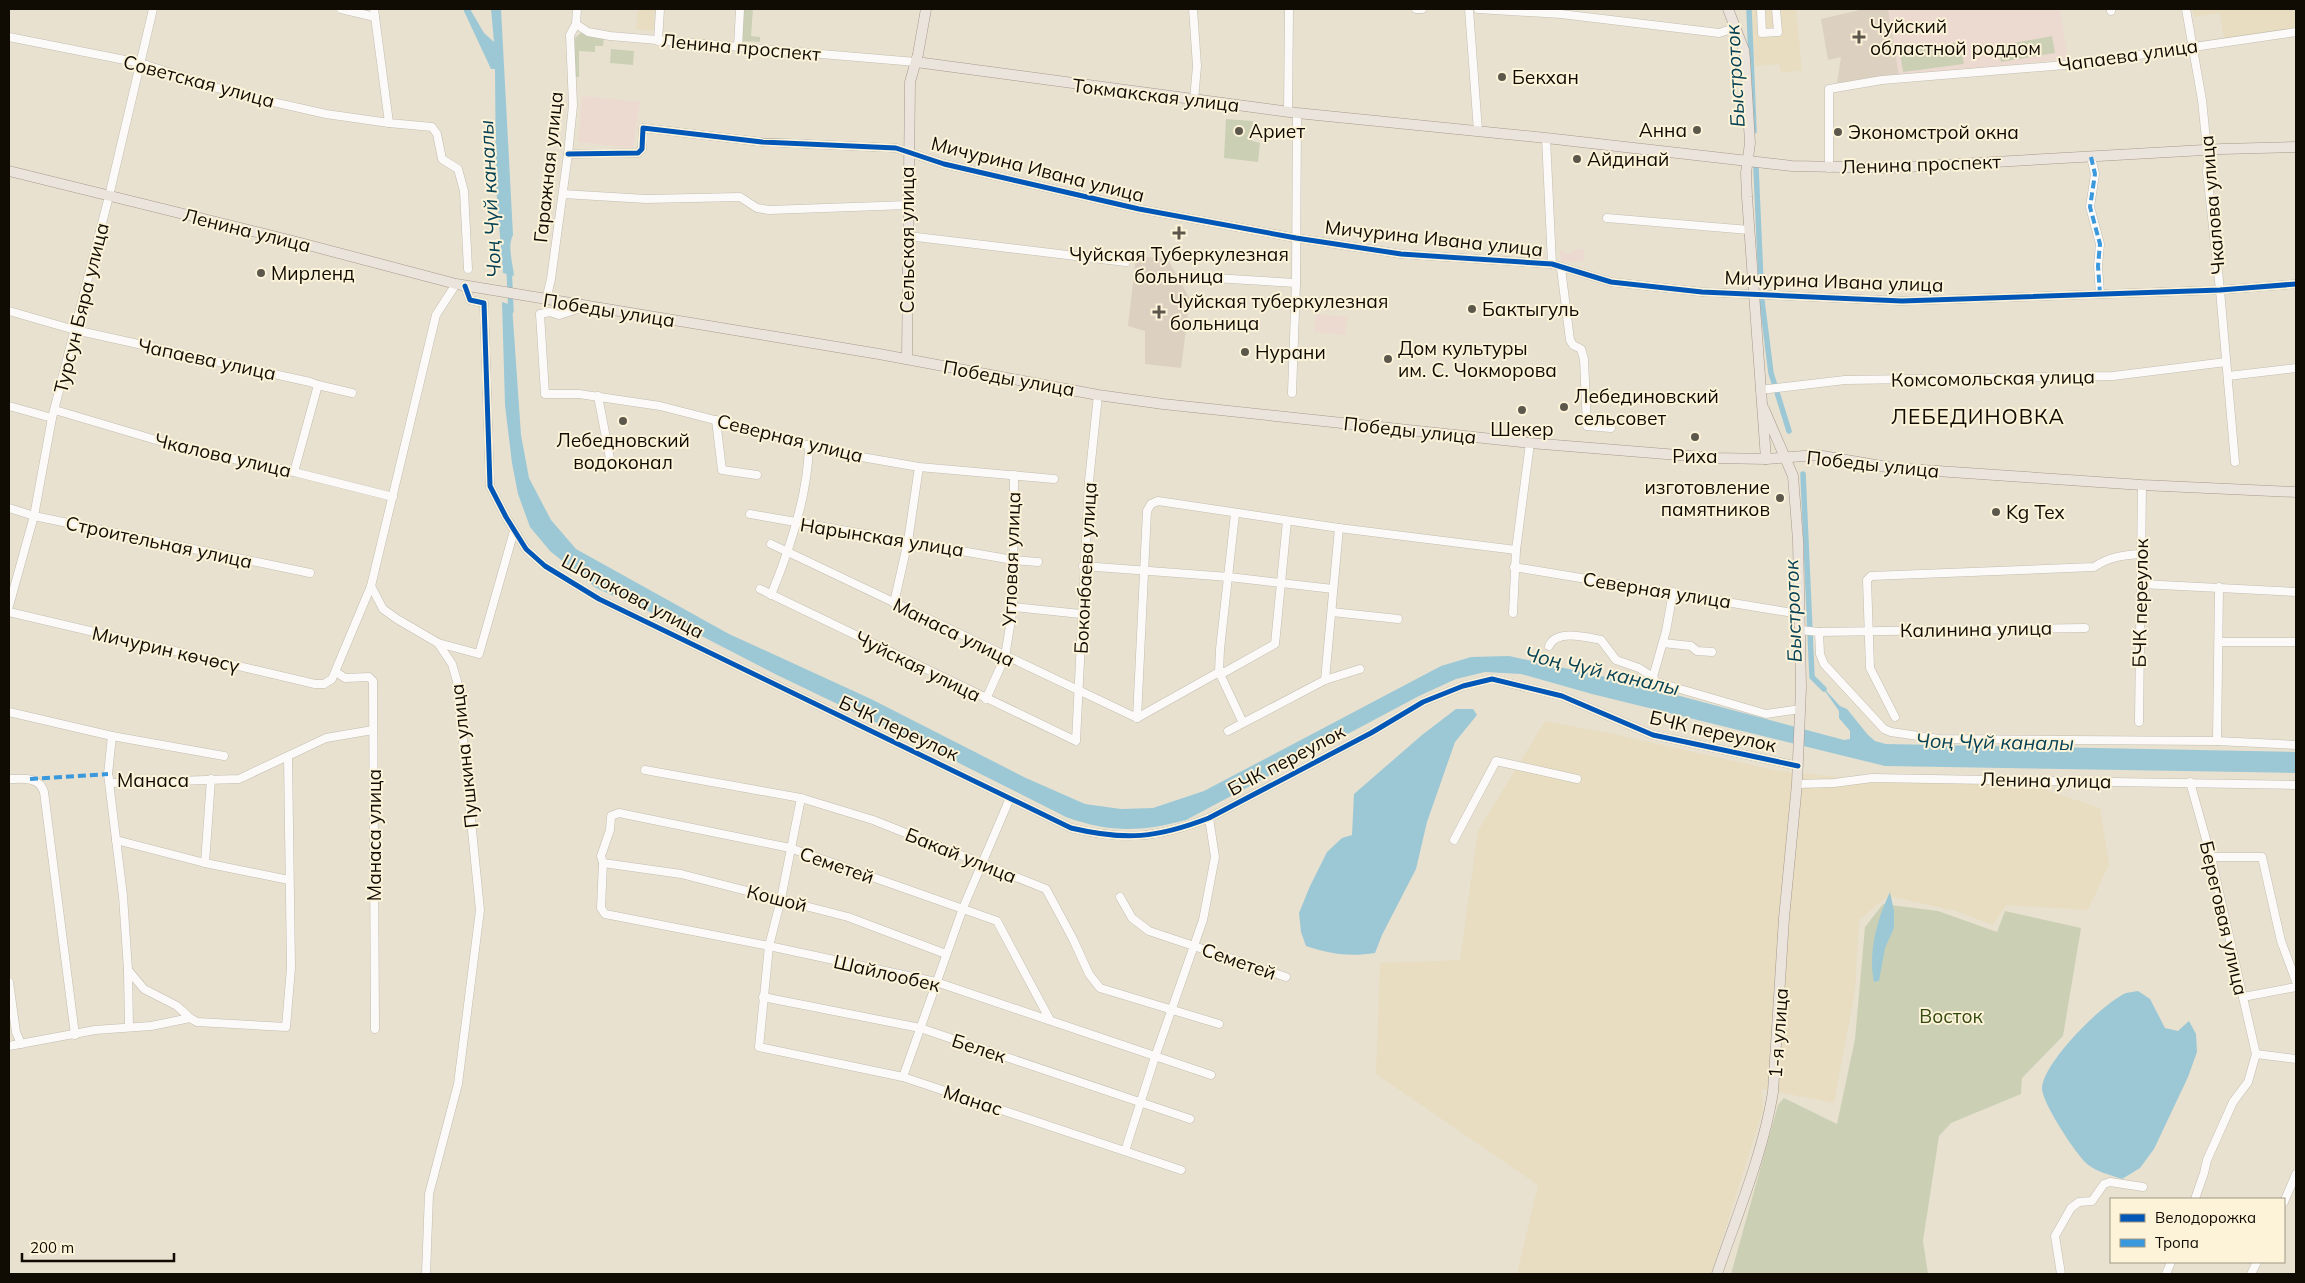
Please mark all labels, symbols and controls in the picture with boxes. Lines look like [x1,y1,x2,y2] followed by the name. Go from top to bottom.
[1870,14,2041,60] place label: Чуйский областной роддом
[1719,23,1750,128] water label: Быстроток
[660,28,822,66] street label: Ленина проспект
[1852,30,1866,44] marker: Чуйский областной роддом
[2057,33,2199,77] street label: Чапаева улица
[121,49,277,113] street label: Советская улица
[1512,65,1579,89] place label: Бекхан
[1496,71,1508,83] marker: Бекхан
[1071,73,1241,117] street label: Токмакская улица
[528,90,568,244] street label: Гаражная улица
[1639,118,1687,142] place label: Анна
[473,119,506,279] water label: Чоң Чүй каналы
[1249,119,1305,143] place label: Ариет
[1848,120,2019,144] place label: Экономстрой окна
[1691,124,1703,136] marker: Анна
[1233,125,1245,137] marker: Ариет
[1832,126,1844,138] marker: Экономстрой окна
[929,131,1147,207] street label: Мичурина Ивана улица
[2194,134,2230,276] street label: Чкалова улица
[1587,147,1669,171] place label: Айдинай
[1841,149,2002,179] street label: Ленина проспект
[1571,153,1583,165] marker: Айдинай
[895,166,919,314] street label: Сельская улица
[181,203,313,257] street label: Ленина улица
[1324,215,1544,261] street label: Мичурина Ивана улица
[48,220,114,396] street label: Турсун Бяра улица
[1172,226,1186,240] marker: Чуйская Туберкулезная больница
[1069,242,1289,288] place label: Чуйская Туберкулезная больница
[271,261,355,285] place label: Мирленд
[1724,265,1944,297] street label: Мичурина Ивана улица
[255,267,267,279] marker: Мирленд
[541,288,677,332] street label: Победы улица
[1170,289,1388,335] place label: Чуйская туберкулезная больница
[1482,297,1579,321] place label: Бактыгуль
[1466,303,1478,315] marker: Бактыгуль
[1152,305,1166,319] marker: Чуйская туберкулезная больница
[136,333,278,385] street label: Чапаева улица
[1398,336,1557,382] place label: Дом культуры им. С. Чокморова
[1255,340,1326,364] place label: Нурани
[1239,346,1251,358] marker: Нурани
[1382,353,1394,365] marker: Дом культуры им. С. Чокморова
[941,355,1077,401] street label: Победы улица
[1891,364,2095,392] street label: Комсомольская улица
[1574,384,1719,430] place label: Лебединовский сельсовет
[1558,401,1570,413] marker: Лебединовский сельсовет
[1891,403,2065,429] district label: ЛЕБЕДИНОВКА
[1516,404,1528,416] marker: Шекер
[714,408,866,468] street label: Северная улица
[1343,411,1477,449] street label: Победы улица
[617,415,629,427] marker: Лебедновский водоконал
[1490,417,1554,441] place label: Шекер
[152,428,294,482] street label: Чкалова улица
[556,428,690,474] place label: Лебедновский водоконал
[1689,431,1701,443] marker: Риха
[1672,444,1718,468] place label: Риха
[1806,445,1940,483] street label: Победы улица
[1644,475,1770,521] place label: изготовление памятников
[1069,481,1101,655] street label: Боконбаева улица
[997,491,1025,628] street label: Угловая улица
[1774,492,1786,504] marker: изготовление памятников
[2006,500,2065,524] place label: Kg Tex
[1990,506,2002,518] marker: Kg Tex
[64,511,254,573] street label: Строительная улица
[798,512,966,562] street label: Нарынская улица
[2127,537,2153,668] street label: БЧК переулок
[558,548,708,644] street label: Шопокова улица
[1778,558,1807,663] water label: Быстроток
[1581,566,1733,614] street label: Северная улица
[889,592,1019,672] street label: Манаса улица
[1900,616,2052,642] street label: Калинина улица
[90,620,242,678] street label: Мичурин көчөсү
[851,625,985,707] street label: Чуйская улица
[1522,641,1682,701] water label: Чоң Чүй каналы
[444,683,484,829] street label: Пушкина улица
[835,690,963,767] street label: БЧК переулок
[1647,705,1779,757] street label: БЧК переулок
[1223,719,1349,801] street label: БЧК переулок
[1916,728,2074,755] water label: Чоң Чүй каналы
[1980,767,2112,793] street label: Ленина улица
[117,768,189,792] street label: Манаса
[362,769,386,901] street label: Манаса улица
[902,822,1020,888] street label: Бакай улица
[2195,838,2253,998] street label: Береговая улица
[797,841,877,889] street label: Семетей
[744,879,810,917] street label: Кошой
[1199,937,1279,985] street label: Семетей
[831,949,943,997] street label: Шайлообек
[1763,987,1793,1079] street label: 1-я улица
[1919,1004,1983,1028] park label: Восток
[949,1028,1010,1068] street label: Белек
[941,1079,1005,1121] street label: Манас
[2110,1198,2285,1263] legend
[2155,1208,2256,1227] text: Велодорожка
[22,1230,175,1262] scale bar
[2155,1233,2199,1252] text: Тропа
[30,1238,74,1257] text: 200 m

